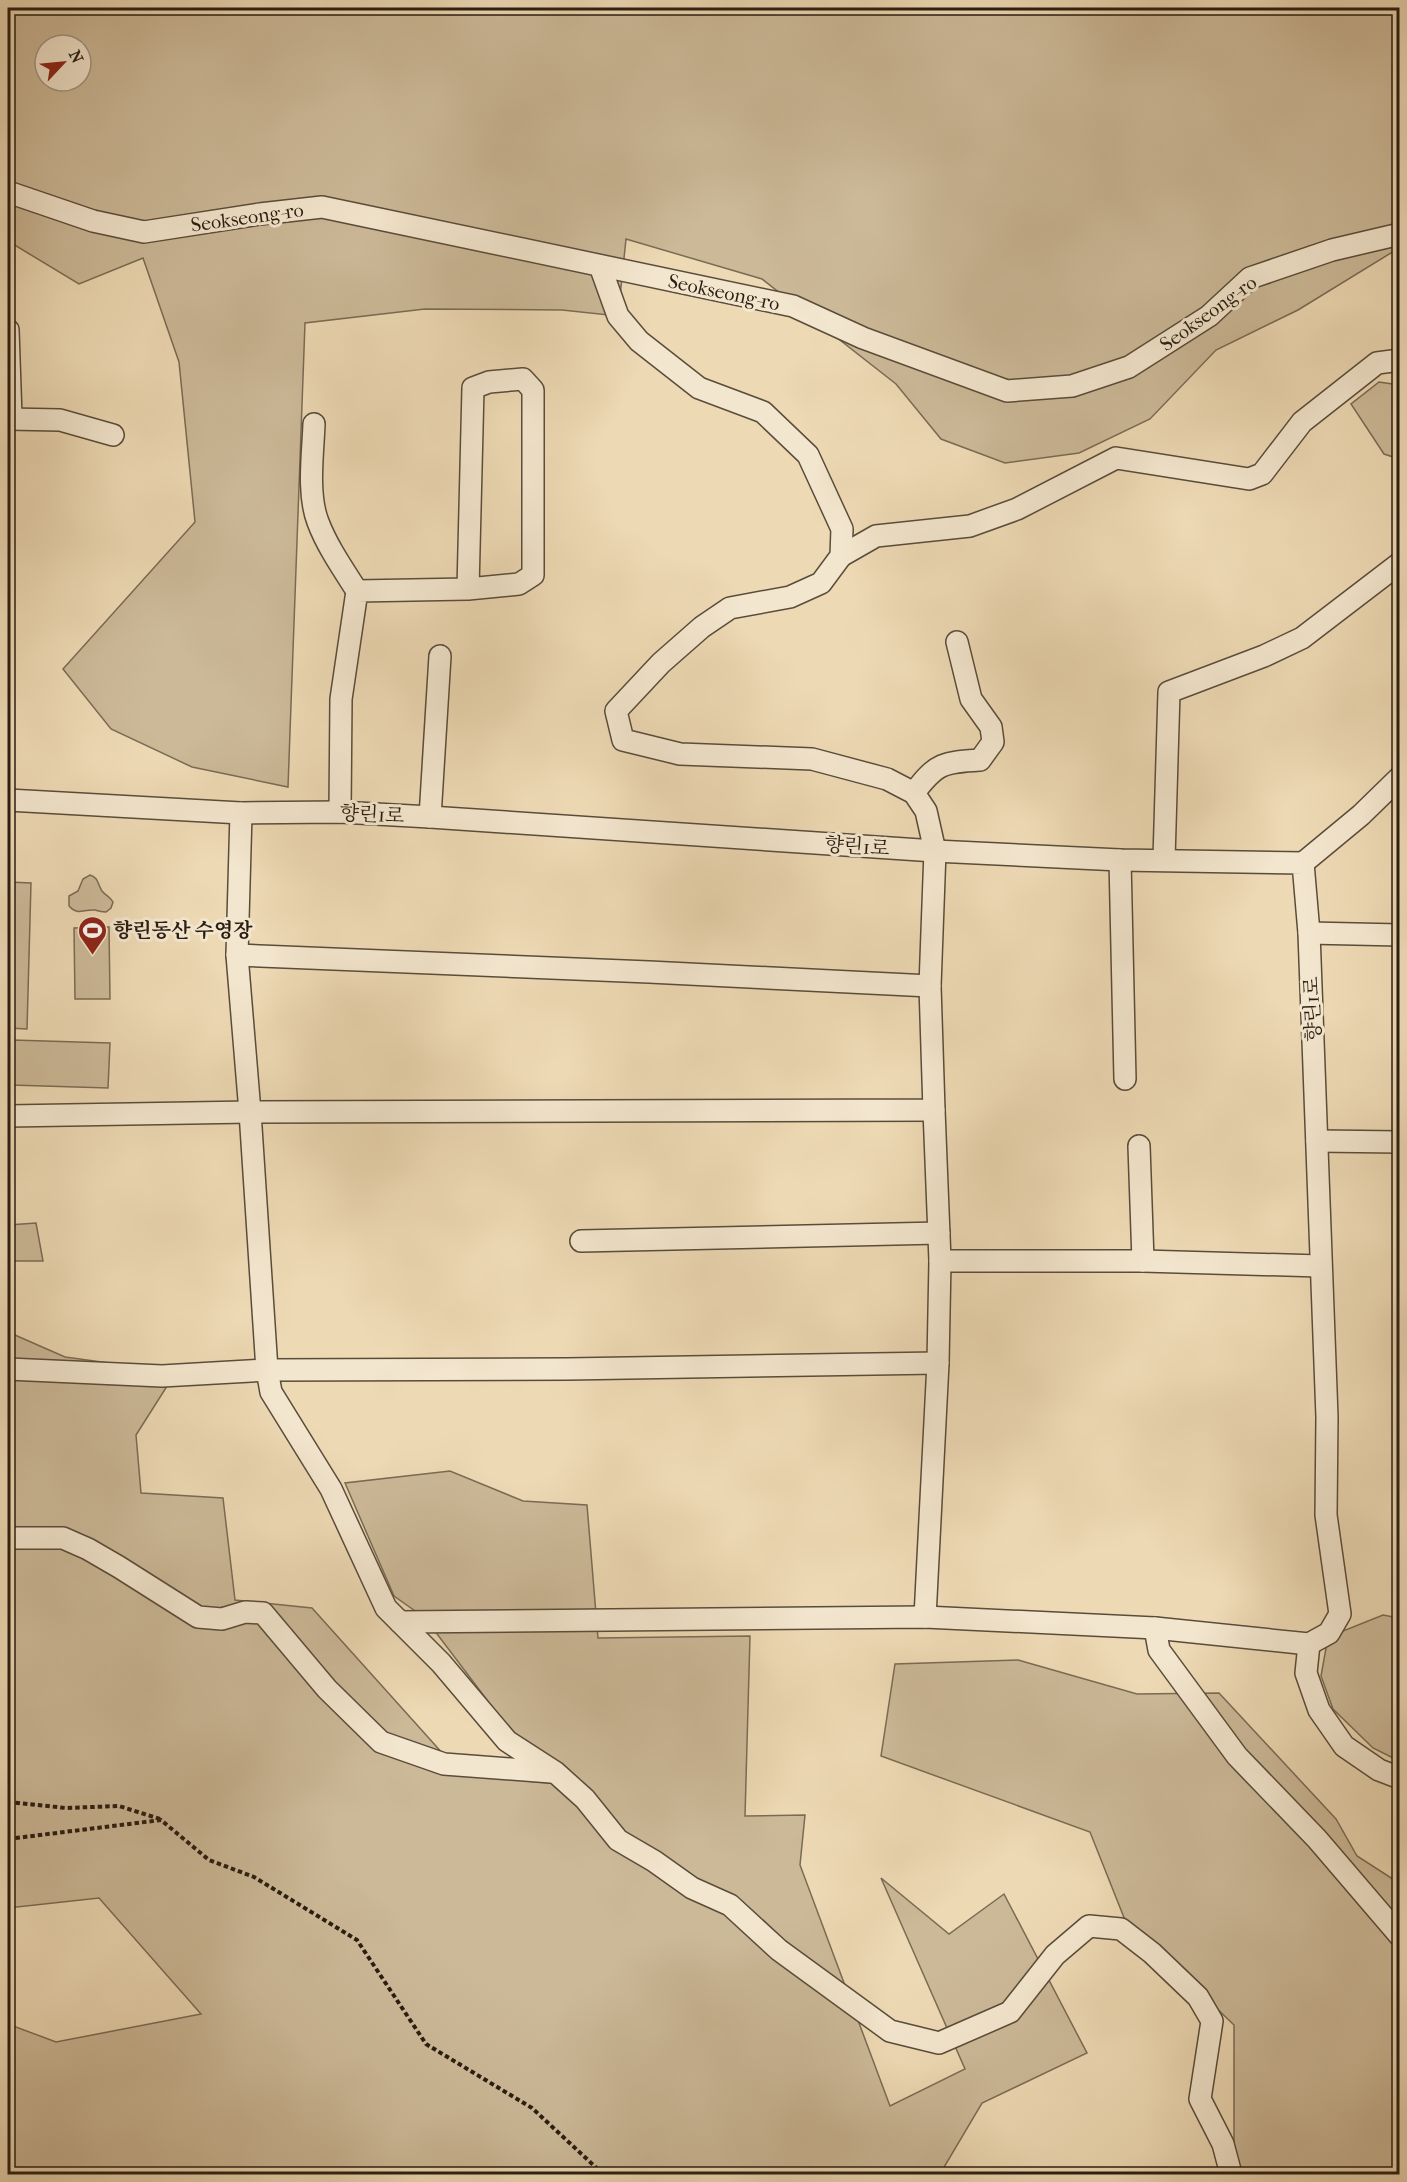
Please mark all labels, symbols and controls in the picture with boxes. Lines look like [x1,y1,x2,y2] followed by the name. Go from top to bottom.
[33,33,93,93] north arrow
[65,47,88,67] text: N
[189,198,305,237] street label: Seokseong-ro
[666,269,782,316] street label: Seokseong-ro
[1156,271,1261,356] street label: Seokseong-ro
[339,801,405,828] street label: 향린1로
[824,833,890,860] street label: 향린1로
[76,914,108,956] sports icon: 향린동산 수영장
[113,919,253,942] place label: 향린동산 수영장
[1300,976,1325,1042] street label: 향린1로

